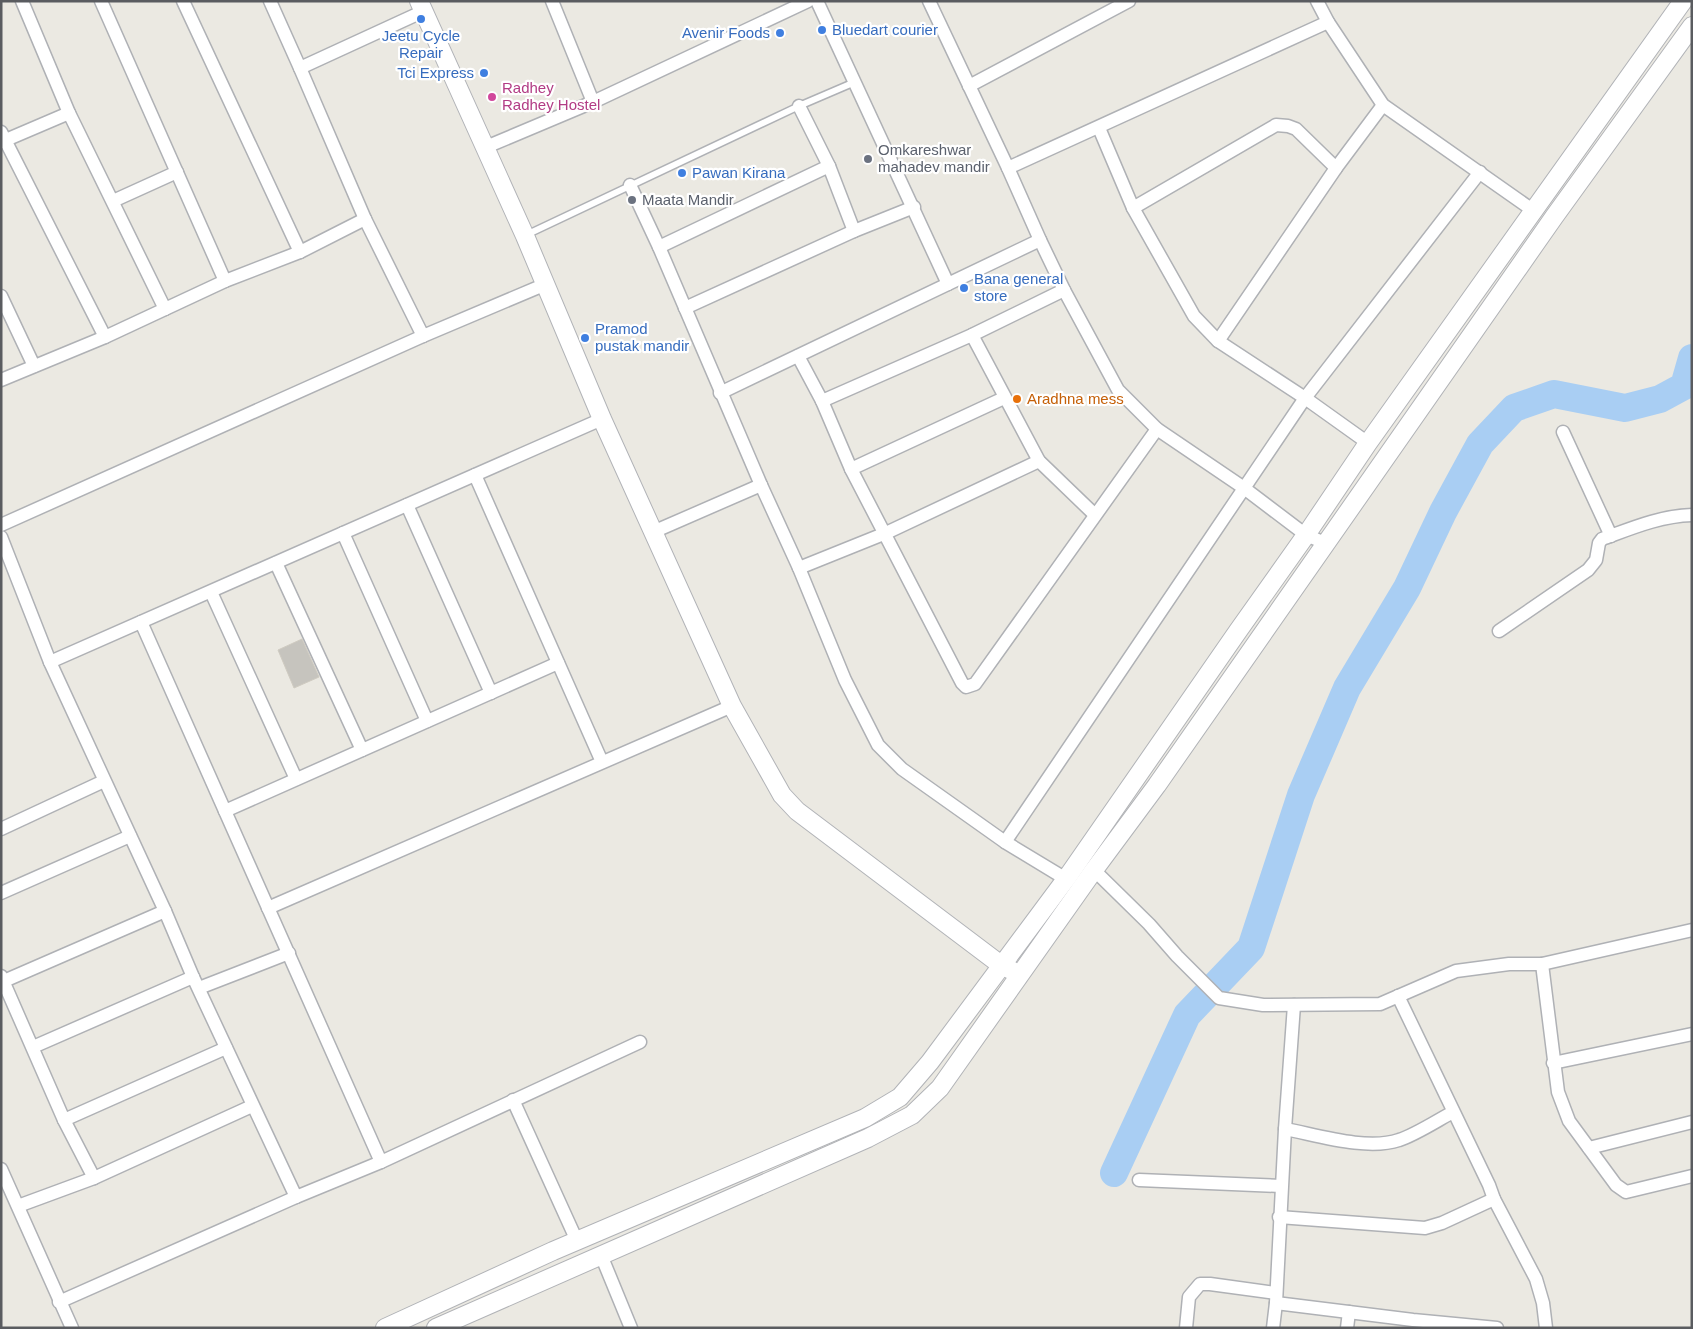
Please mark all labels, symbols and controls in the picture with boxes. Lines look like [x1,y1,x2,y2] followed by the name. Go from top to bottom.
[415,13,427,25] marker: Jeetu Cycle Repair
[832,21,938,38] place label: Bluedart courier
[682,24,770,41] place label: Avenir Foods
[816,24,828,36] marker: Bluedart courier
[382,27,460,61] place label: Jeetu Cycle Repair
[774,27,786,39] marker: Avenir Foods
[397,64,474,81] place label: Tci Express
[478,67,490,79] marker: Tci Express
[502,79,600,113] place label: Radhey Radhey Hostel
[486,91,498,103] marker: Radhey Radhey Hostel
[878,141,990,175] place label: Omkareshwar mahadev mandir
[862,153,874,165] marker: Omkareshwar mahadev mandir
[692,164,786,181] place label: Pawan Kirana
[676,167,688,179] marker: Pawan Kirana
[642,191,734,208] place label: Maata Mandir
[626,194,638,206] marker: Maata Mandir
[974,270,1063,304] place label: Bana general store
[958,282,970,294] marker: Bana general store
[595,320,689,354] place label: Pramod pustak mandir
[579,332,591,344] marker: Pramod pustak mandir
[1027,390,1124,407] place label: Aradhna mess
[1011,393,1023,405] marker: Aradhna mess

